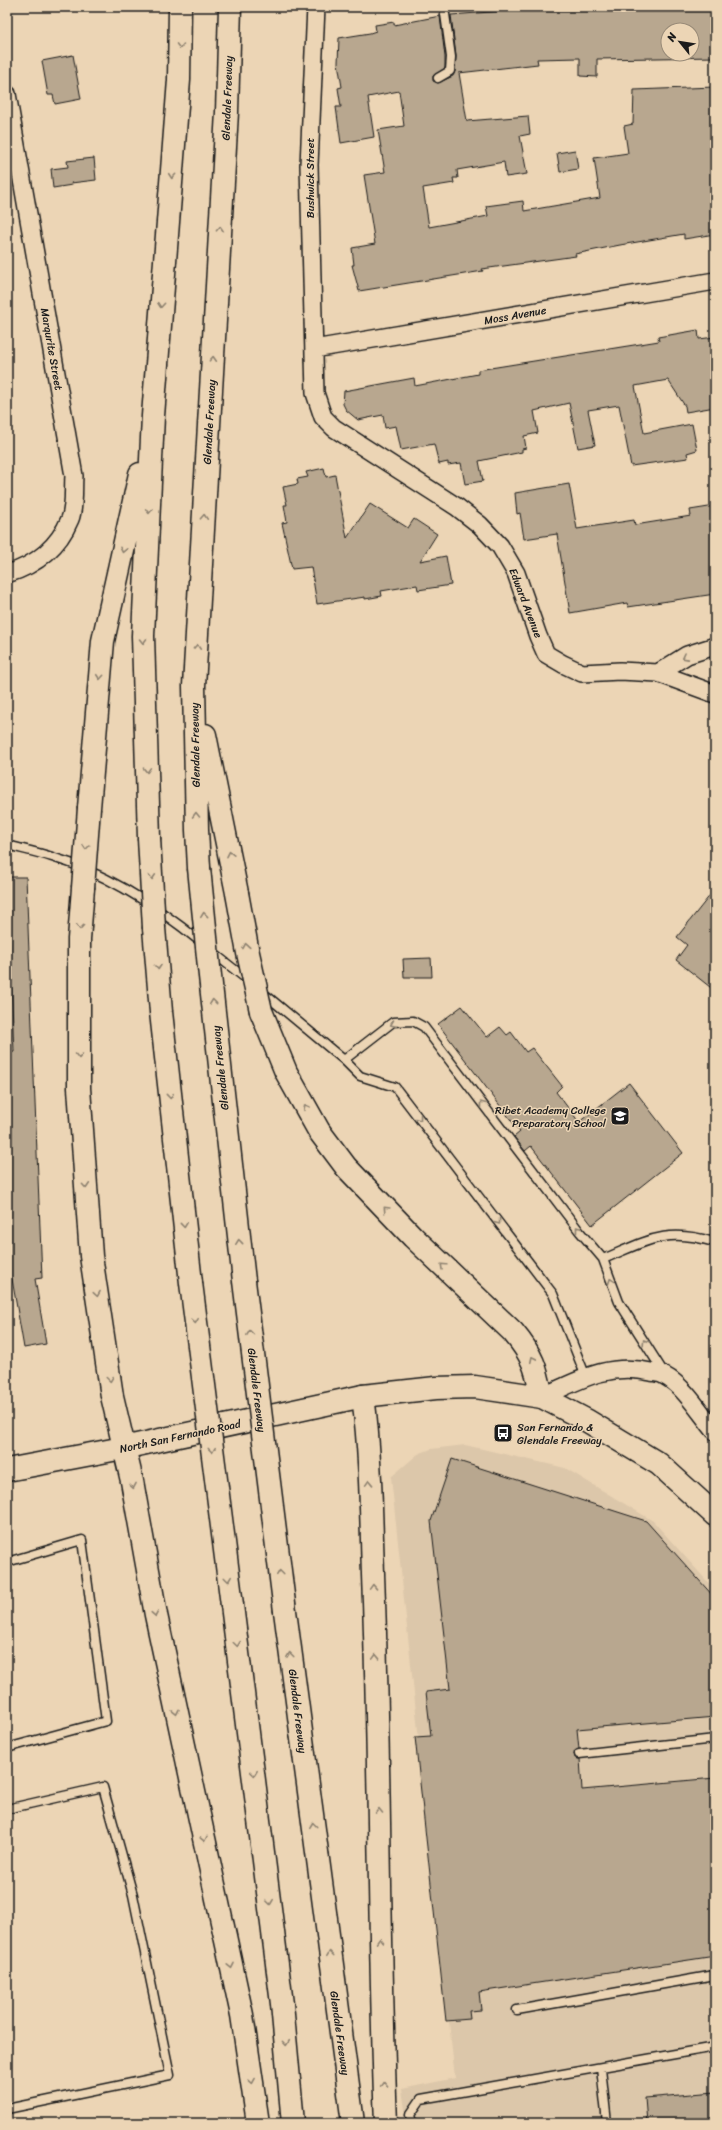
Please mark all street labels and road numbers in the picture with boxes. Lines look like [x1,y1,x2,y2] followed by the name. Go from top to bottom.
[217,55,238,141] street label: Glendale Freeway
[301,138,320,218] street label: Bushwick Street
[482,301,548,330] street label: Moss Avenue
[35,307,68,392] street label: Marqurite Street
[198,379,221,465] street label: Glendale Freeway
[503,565,548,641] street label: Edward Avenue
[185,702,206,788] street label: Glendale Freeway
[207,1024,234,1111] street label: Glendale Freeway
[242,1347,271,1434] street label: Glendale Freeway
[118,1414,244,1459] street label: North San Fernando Road
[283,1668,312,1755] street label: Glendale Freeway
[324,1990,355,2077] street label: Glendale Freeway

